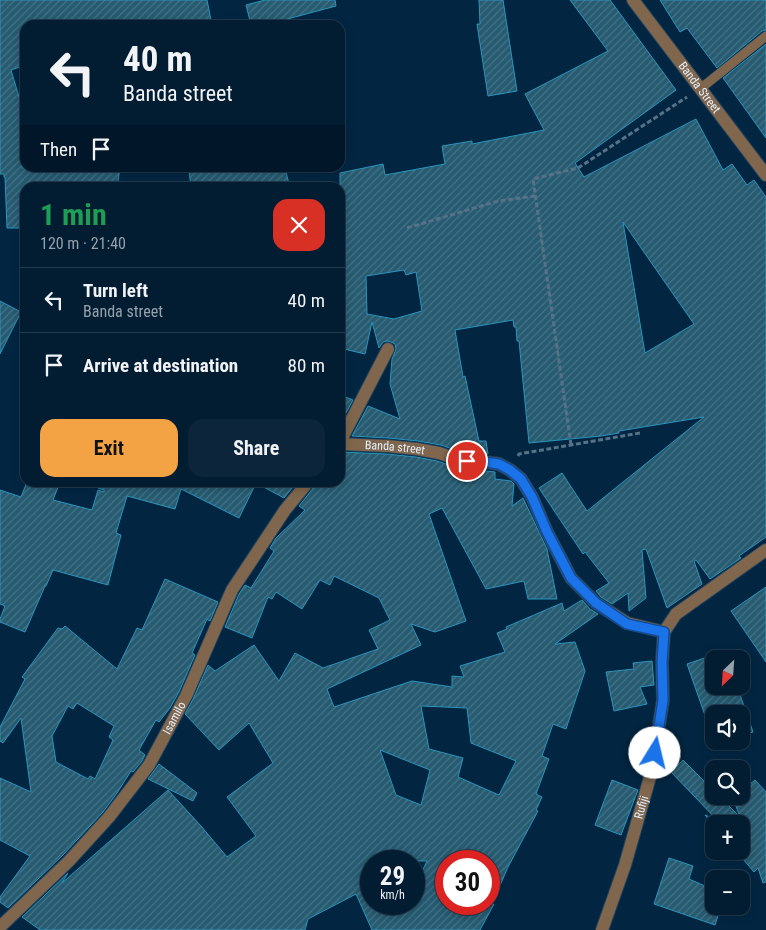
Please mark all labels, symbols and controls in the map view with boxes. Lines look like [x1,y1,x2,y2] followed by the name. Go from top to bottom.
[123,39,192,80] text: 40 m
[40,40,105,105] icon: left
[676,59,724,116] street label: Banda Street
[123,81,233,106] text: Banda street
[87,135,115,163] icon: arrive
[40,138,77,161] text: Then
[40,197,107,232] text: 1 min
[273,199,325,251] button: close
[40,234,126,253] text: 120 m · 21:40
[83,279,148,302] text: Turn left
[40,286,68,314] icon: left
[288,289,325,312] text: 40 m
[83,302,163,321] text: Banda street
[40,351,68,379] icon: arrive
[83,354,238,377] text: Arrive at destination
[288,354,325,377] text: 80 m
[40,419,178,477] button: Exit
[188,419,325,477] button: Share
[365,438,426,457] street label: Banda street
[446,440,488,482] pin
[453,447,481,475] icon: arrive
[705,650,750,695] north arrow
[705,650,750,915] map controls
[160,699,189,737] street label: Isamilo
[705,705,750,750] button: sound
[628,726,680,778] position arrow
[705,760,750,805] button: search
[631,794,651,820] street label: Rufiji
[705,815,750,860] button: +
[435,850,500,915] speed limit sign: 30
[380,862,405,891] text: 29
[705,870,750,915] button: −
[380,888,405,902] text: km/h

